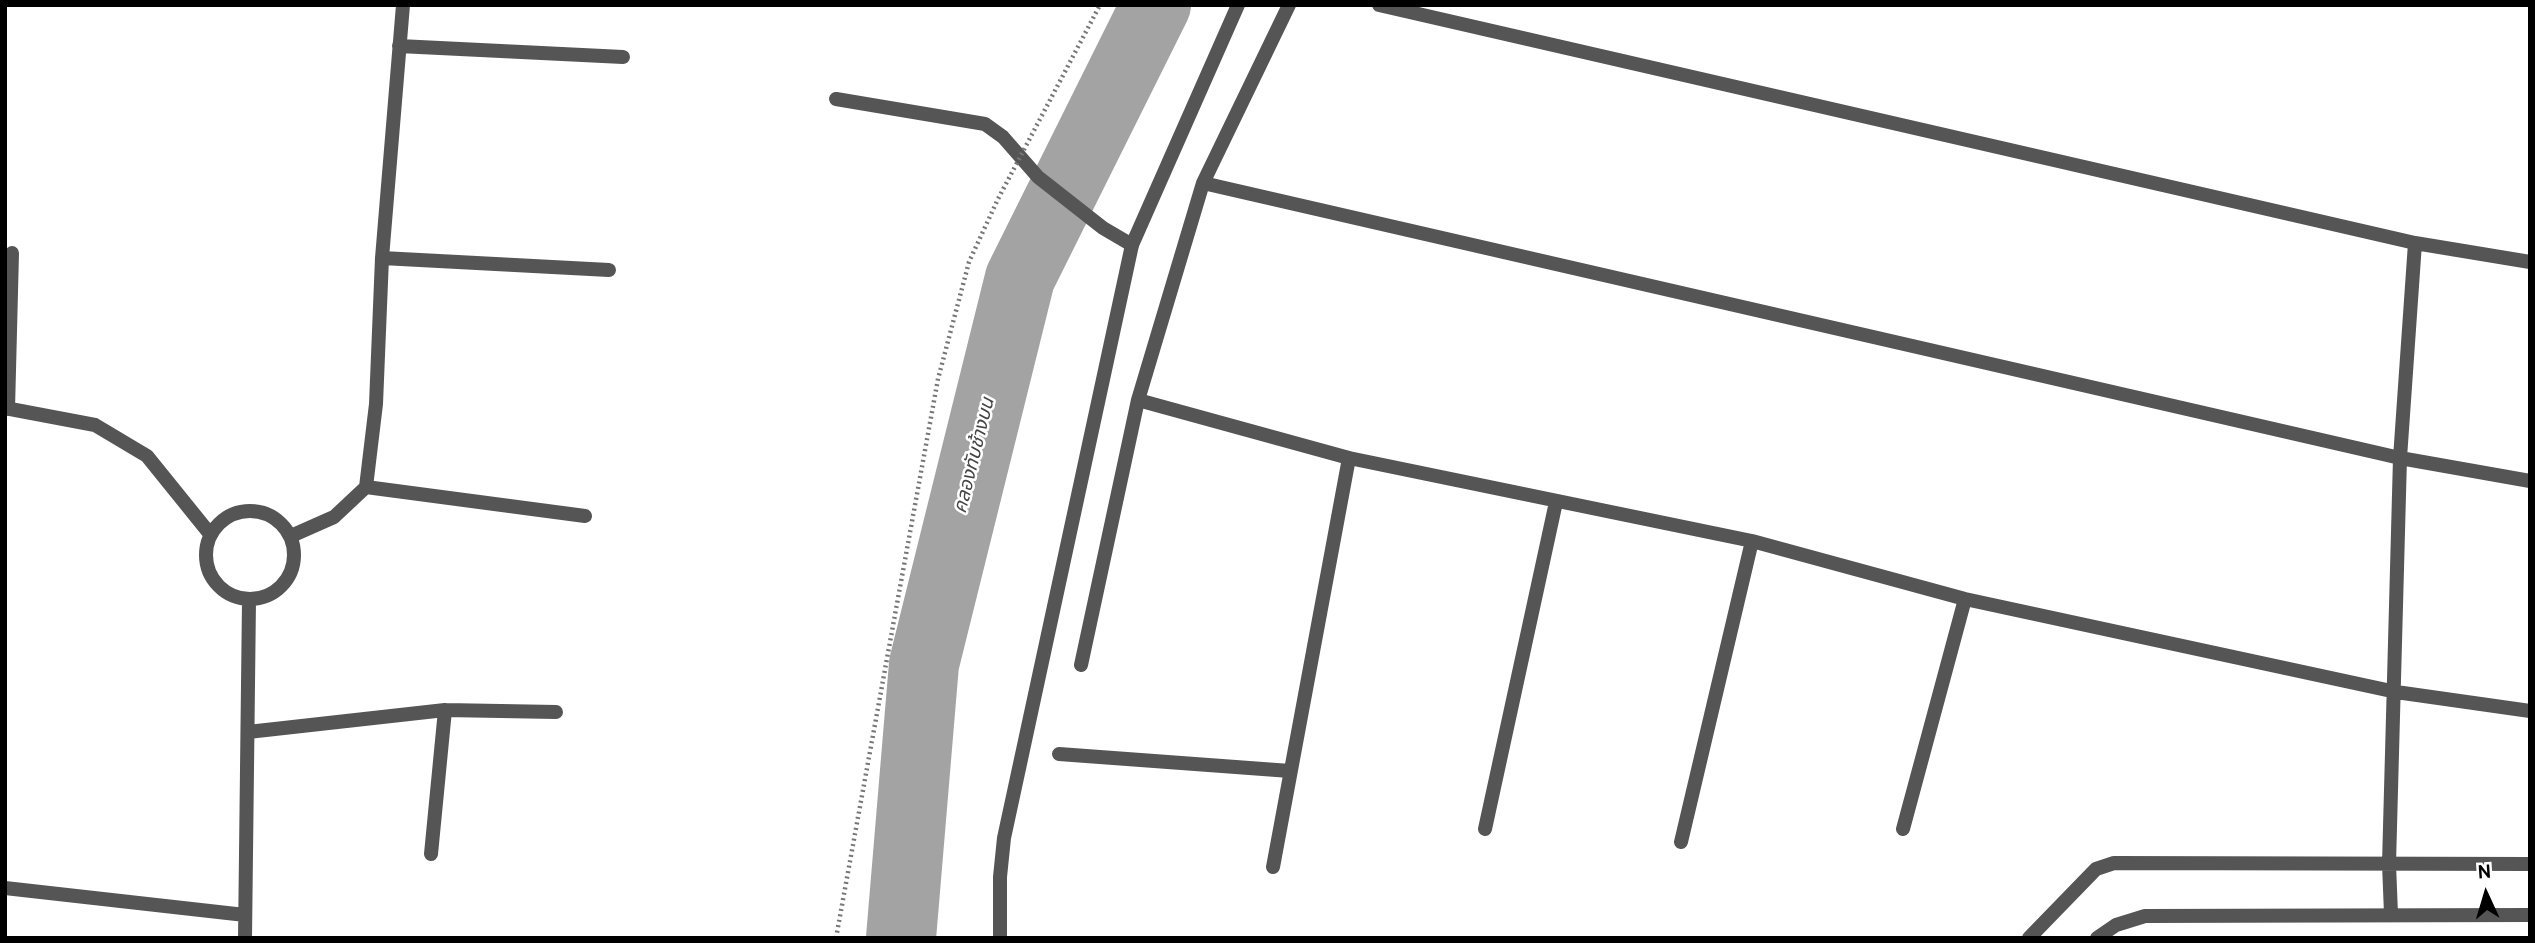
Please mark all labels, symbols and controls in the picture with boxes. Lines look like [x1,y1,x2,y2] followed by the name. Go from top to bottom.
[951,396,1001,516] water label: คลองทับช้างบน
[2451,859,2521,929] north arrow
[2477,861,2492,885] text: N

